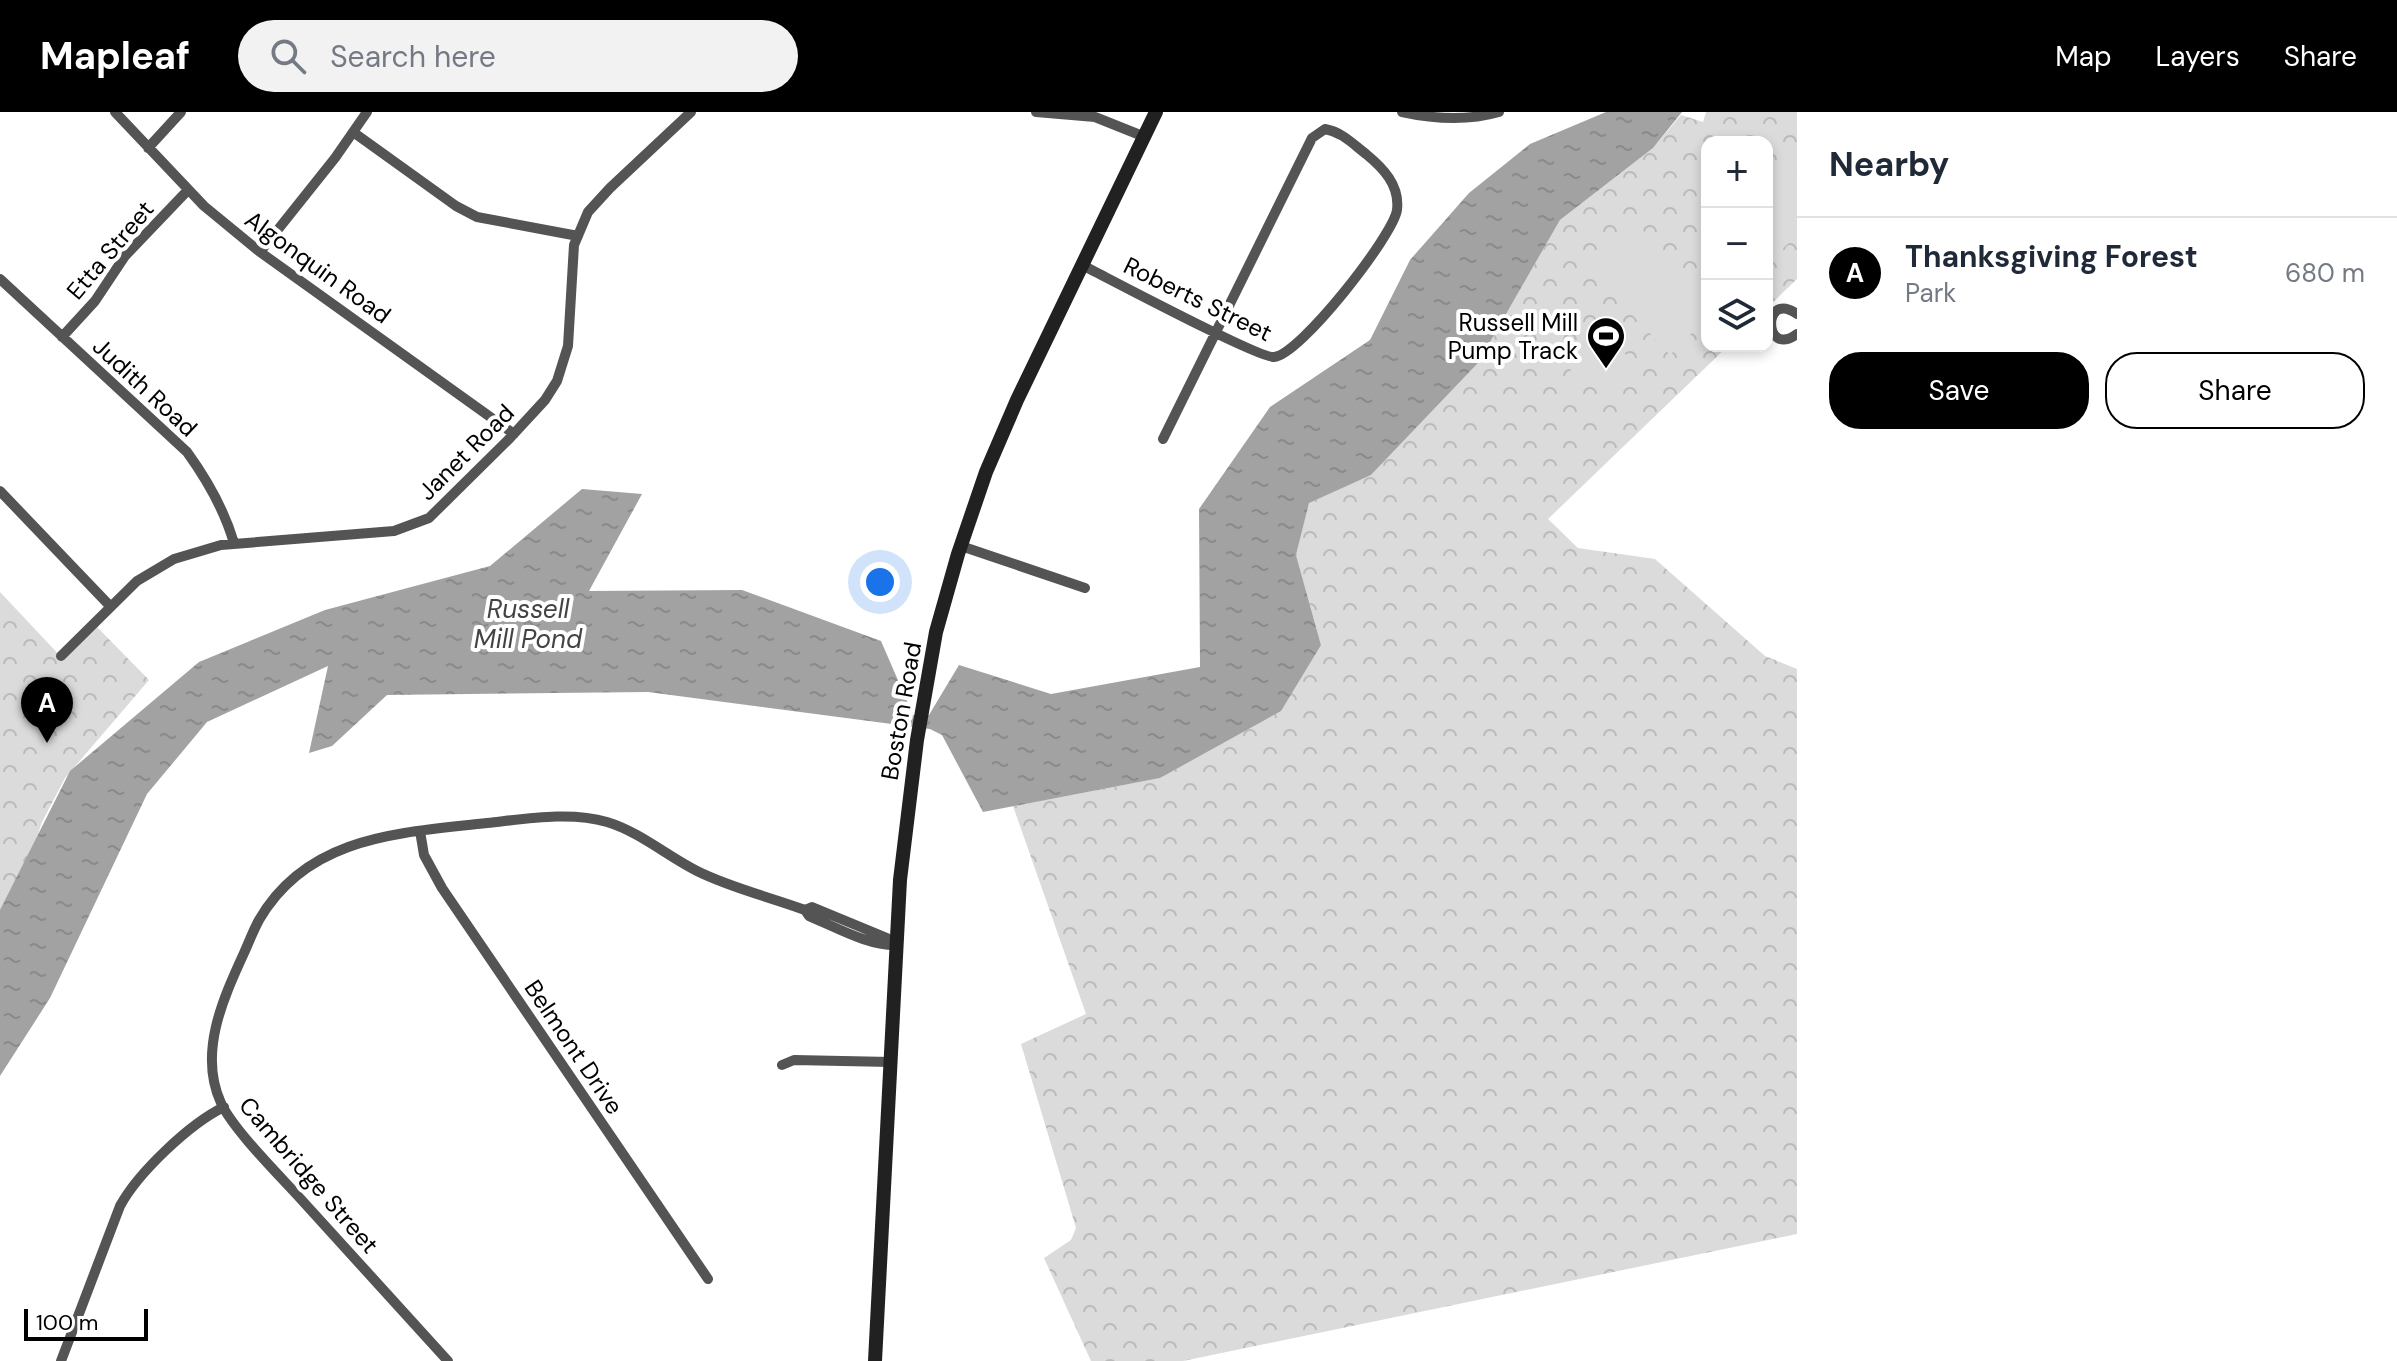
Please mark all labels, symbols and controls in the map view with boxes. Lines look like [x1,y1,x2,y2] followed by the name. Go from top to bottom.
[238,20,798,92] search box
[40,31,190,81] text: Mapleaf
[266,34,310,78] icon: search
[330,37,496,76] text: Search here
[2055,38,2112,75] text: Map
[2156,38,2240,75] text: Layers
[2284,38,2357,75] text: Share
[1701,136,1773,352] map controls
[1701,136,1773,208] button: +
[1829,142,1949,187] text: Nearby
[60,194,160,306] street label: Etta Street
[239,204,397,330] street label: Algonquin Road
[1701,208,1773,280] button: −
[1905,237,2198,276] text: Thanksgiving Forest
[1119,250,1277,348] street label: Roberts Street
[1846,256,1864,290] text: A
[2285,256,2365,290] text: 680 m
[1905,276,1956,310] text: Park
[1701,280,1773,352] button: layers
[1448,307,1578,366] place label: Russell Mill Pump Track
[1585,315,1627,370] sports icon: Russell Mill Pump Track
[86,331,204,443] street label: Judith Road
[1829,352,2089,429] button: Save
[2105,352,2365,429] button: Share
[411,397,521,507] street label: Janet Road
[860,562,900,602] your location
[474,592,583,656] water label: Russell Mill Pond
[874,640,928,782] street label: Boston Road
[21,677,73,743] pin: A
[518,974,630,1120] street label: Belmont Drive
[233,1090,385,1260] street label: Cambridge Street
[24,1305,148,1341] scale bar
[36,1308,98,1337] text: 100 m

